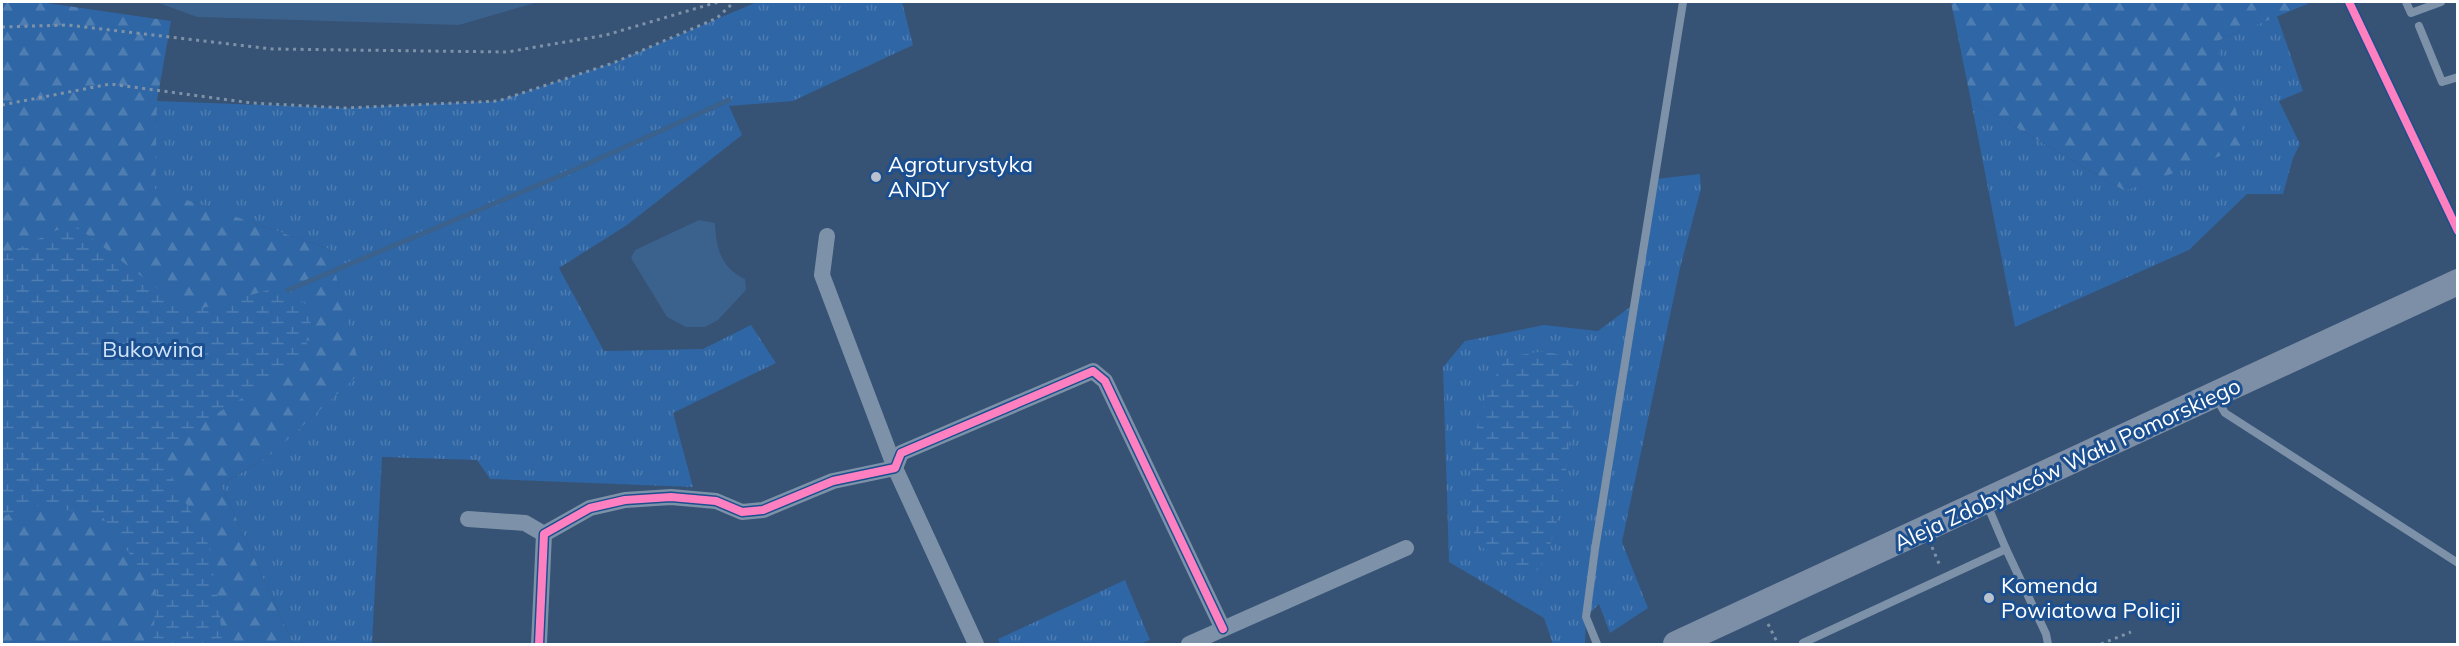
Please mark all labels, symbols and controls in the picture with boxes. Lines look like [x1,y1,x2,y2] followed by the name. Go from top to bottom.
[888,150,1033,203] place label: Agroturystyka ANDY
[869,170,883,184] marker: Agroturystyka ANDY
[102,335,204,363] park label: Bukowina
[1889,371,2245,557] street label: Aleja Zdobywców Wału Pomorskiego
[2001,571,2181,624] place label: Komenda Powiatowa Policji
[1982,591,1996,605] marker: Komenda Powiatowa Policji

